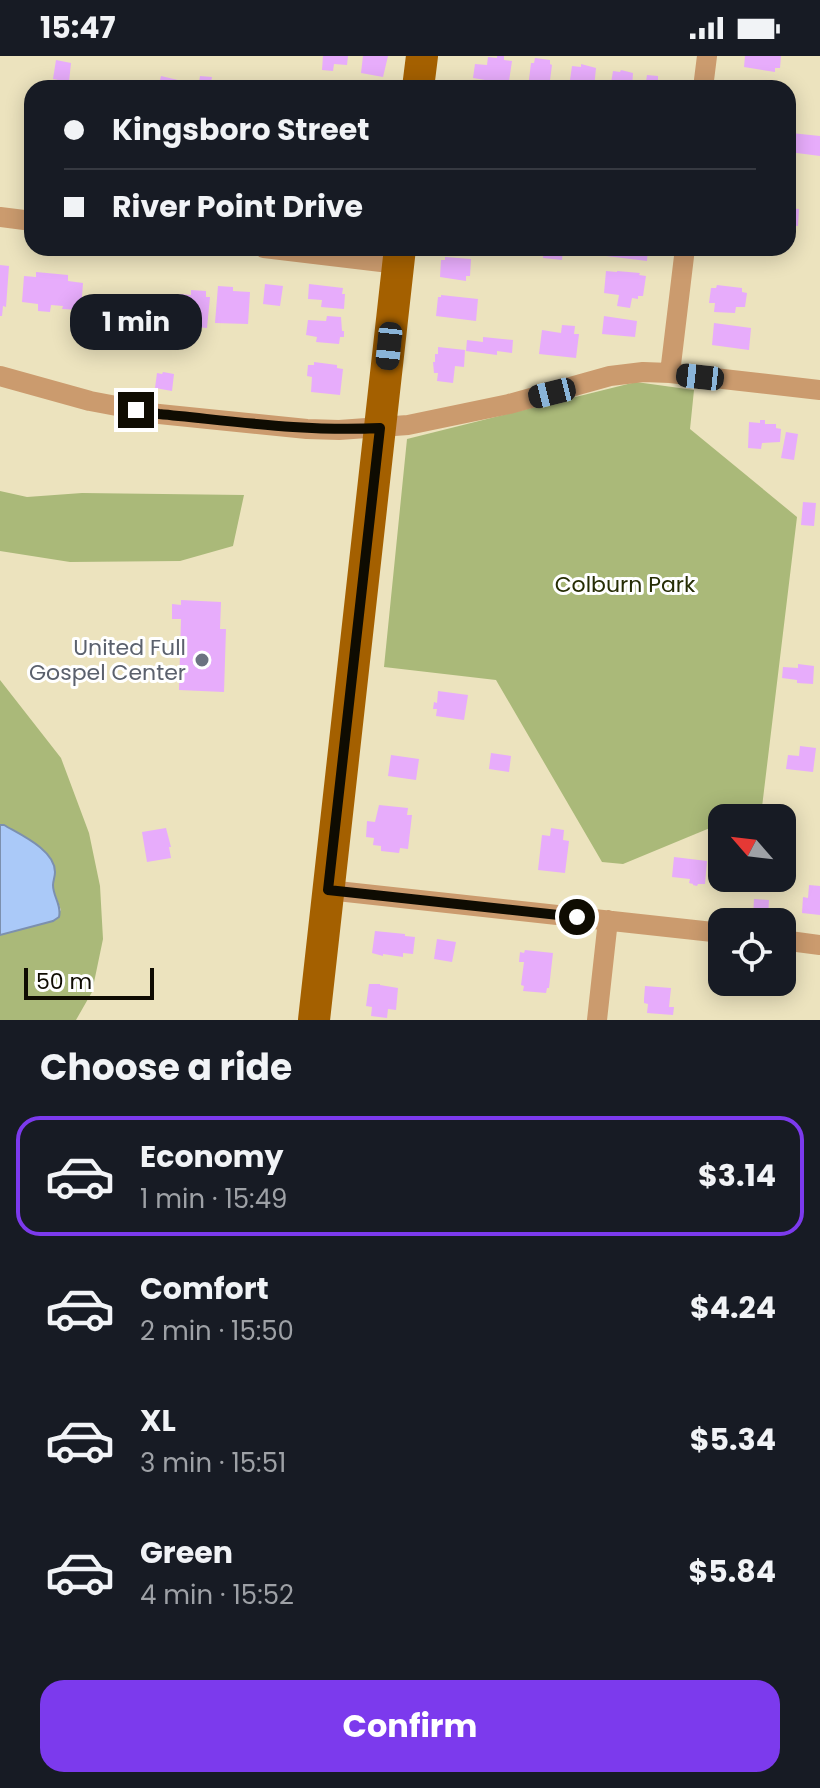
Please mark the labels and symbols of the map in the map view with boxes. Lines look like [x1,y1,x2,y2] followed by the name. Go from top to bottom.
[70,294,202,350] callout: 1 min
[375,321,403,371] car
[675,363,725,391] car
[526,376,578,410] car
[118,392,154,428] route end
[555,569,696,600] park label: Colburn Park
[29,632,186,688] place label: United Full Gospel Center
[193,651,211,669] marker: United Full Gospel Center
[708,804,796,892] north arrow
[559,899,595,935] route start
[24,964,154,1000] scale bar

